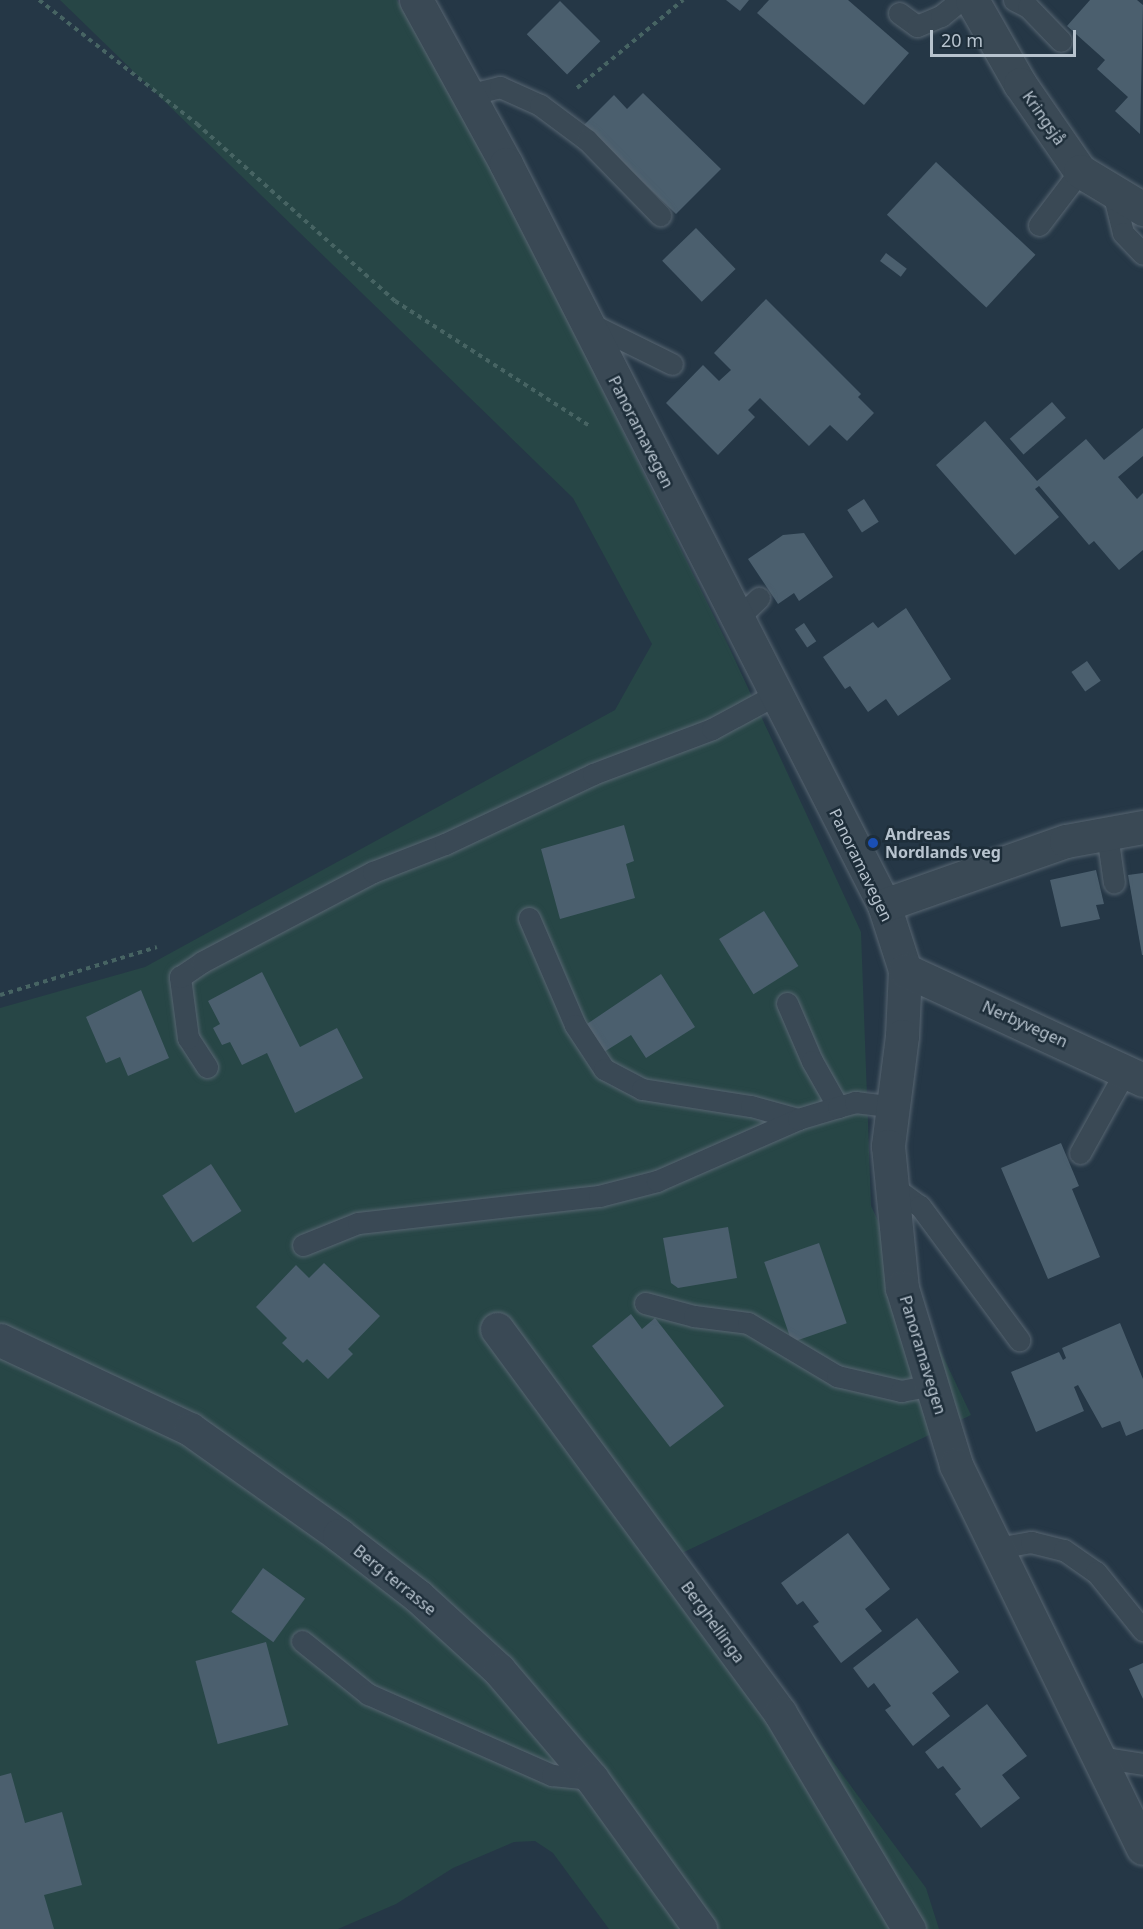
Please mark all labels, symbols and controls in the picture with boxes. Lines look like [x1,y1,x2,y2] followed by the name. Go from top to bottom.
[933,18,1078,56] scale bar
[941,28,983,52] text: 20 m
[1019,87,1069,149] street label: Kringsjå
[604,373,678,491] street label: Panoramavegen
[825,805,897,925] street label: Panoramavegen
[885,824,1001,862] place label: Andreas Nordlands veg
[866,836,880,850] marker: Andreas Nordlands veg
[979,997,1071,1051] street label: Nerbyvegen
[896,1293,950,1417] street label: Panoramavegen
[350,1541,440,1619] street label: Berg terrasse
[677,1578,749,1666] street label: Berghellinga

